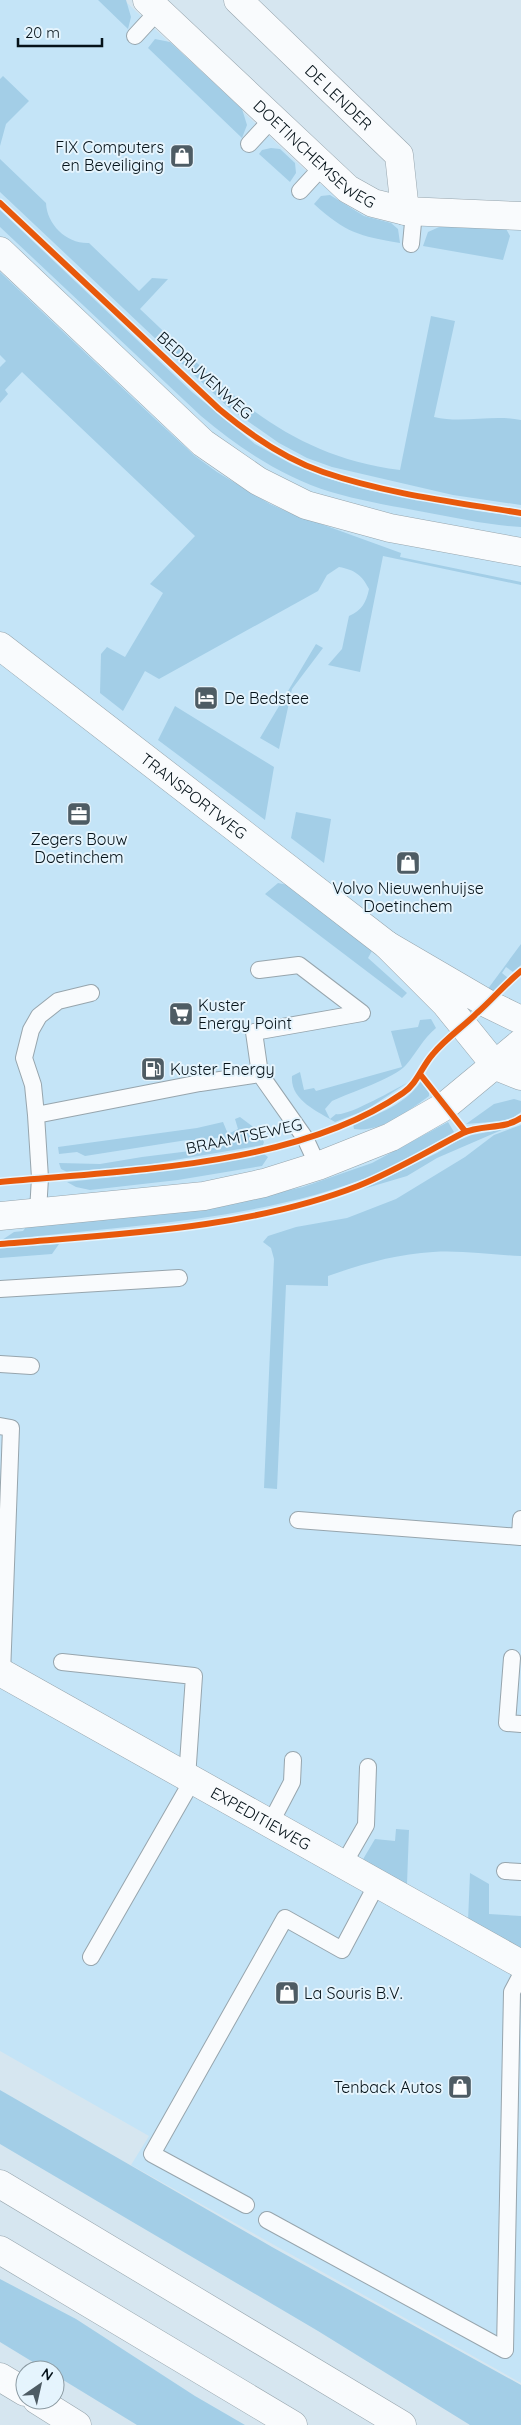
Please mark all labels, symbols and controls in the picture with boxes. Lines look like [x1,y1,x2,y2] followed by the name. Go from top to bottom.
[18,15,101,47] scale bar
[25,23,60,42] text: 20 m
[301,60,377,134] street label: DE LENDER
[249,95,379,213] street label: DOETINCHEMSEWEG
[55,137,164,175] place label: FIX Computers en Beveiliging
[169,143,195,169] shop icon: FIX Computers en Beveiliging
[153,327,257,423] street label: BEDRIJVENWEG
[193,685,219,711] hotel icon: De Bedstee
[224,688,309,708] place label: De Bedstee
[137,748,251,843] street label: TRANSPORTWEG
[66,801,92,827] office icon: Zegers Bouw Doetinchem
[30,829,128,867] place label: Zegers Bouw Doetinchem
[395,850,421,876] shop icon: Volvo Nieuwenhuijse Doetinchem
[332,878,484,916] place label: Volvo Nieuwenhuijse Doetinchem
[198,995,292,1033] place label: Kuster Energy Point
[168,1001,194,1027] supermarket icon: Kuster Energy Point
[140,1056,166,1082] fuel station icon: Kuster Energy
[170,1059,275,1079] place label: Kuster Energy
[184,1114,304,1158] street label: BRAAMTSEWEG
[207,1782,314,1854] street label: EXPEDITIEWEG
[274,1980,300,2006] shop icon: La Souris B.V.
[304,1983,403,2003] place label: La Souris B.V.
[447,2074,473,2100] shop icon: Tenback Autos
[334,2077,442,2097] place label: Tenback Autos
[15,2360,65,2410] north arrow
[38,2364,57,2385] text: N

